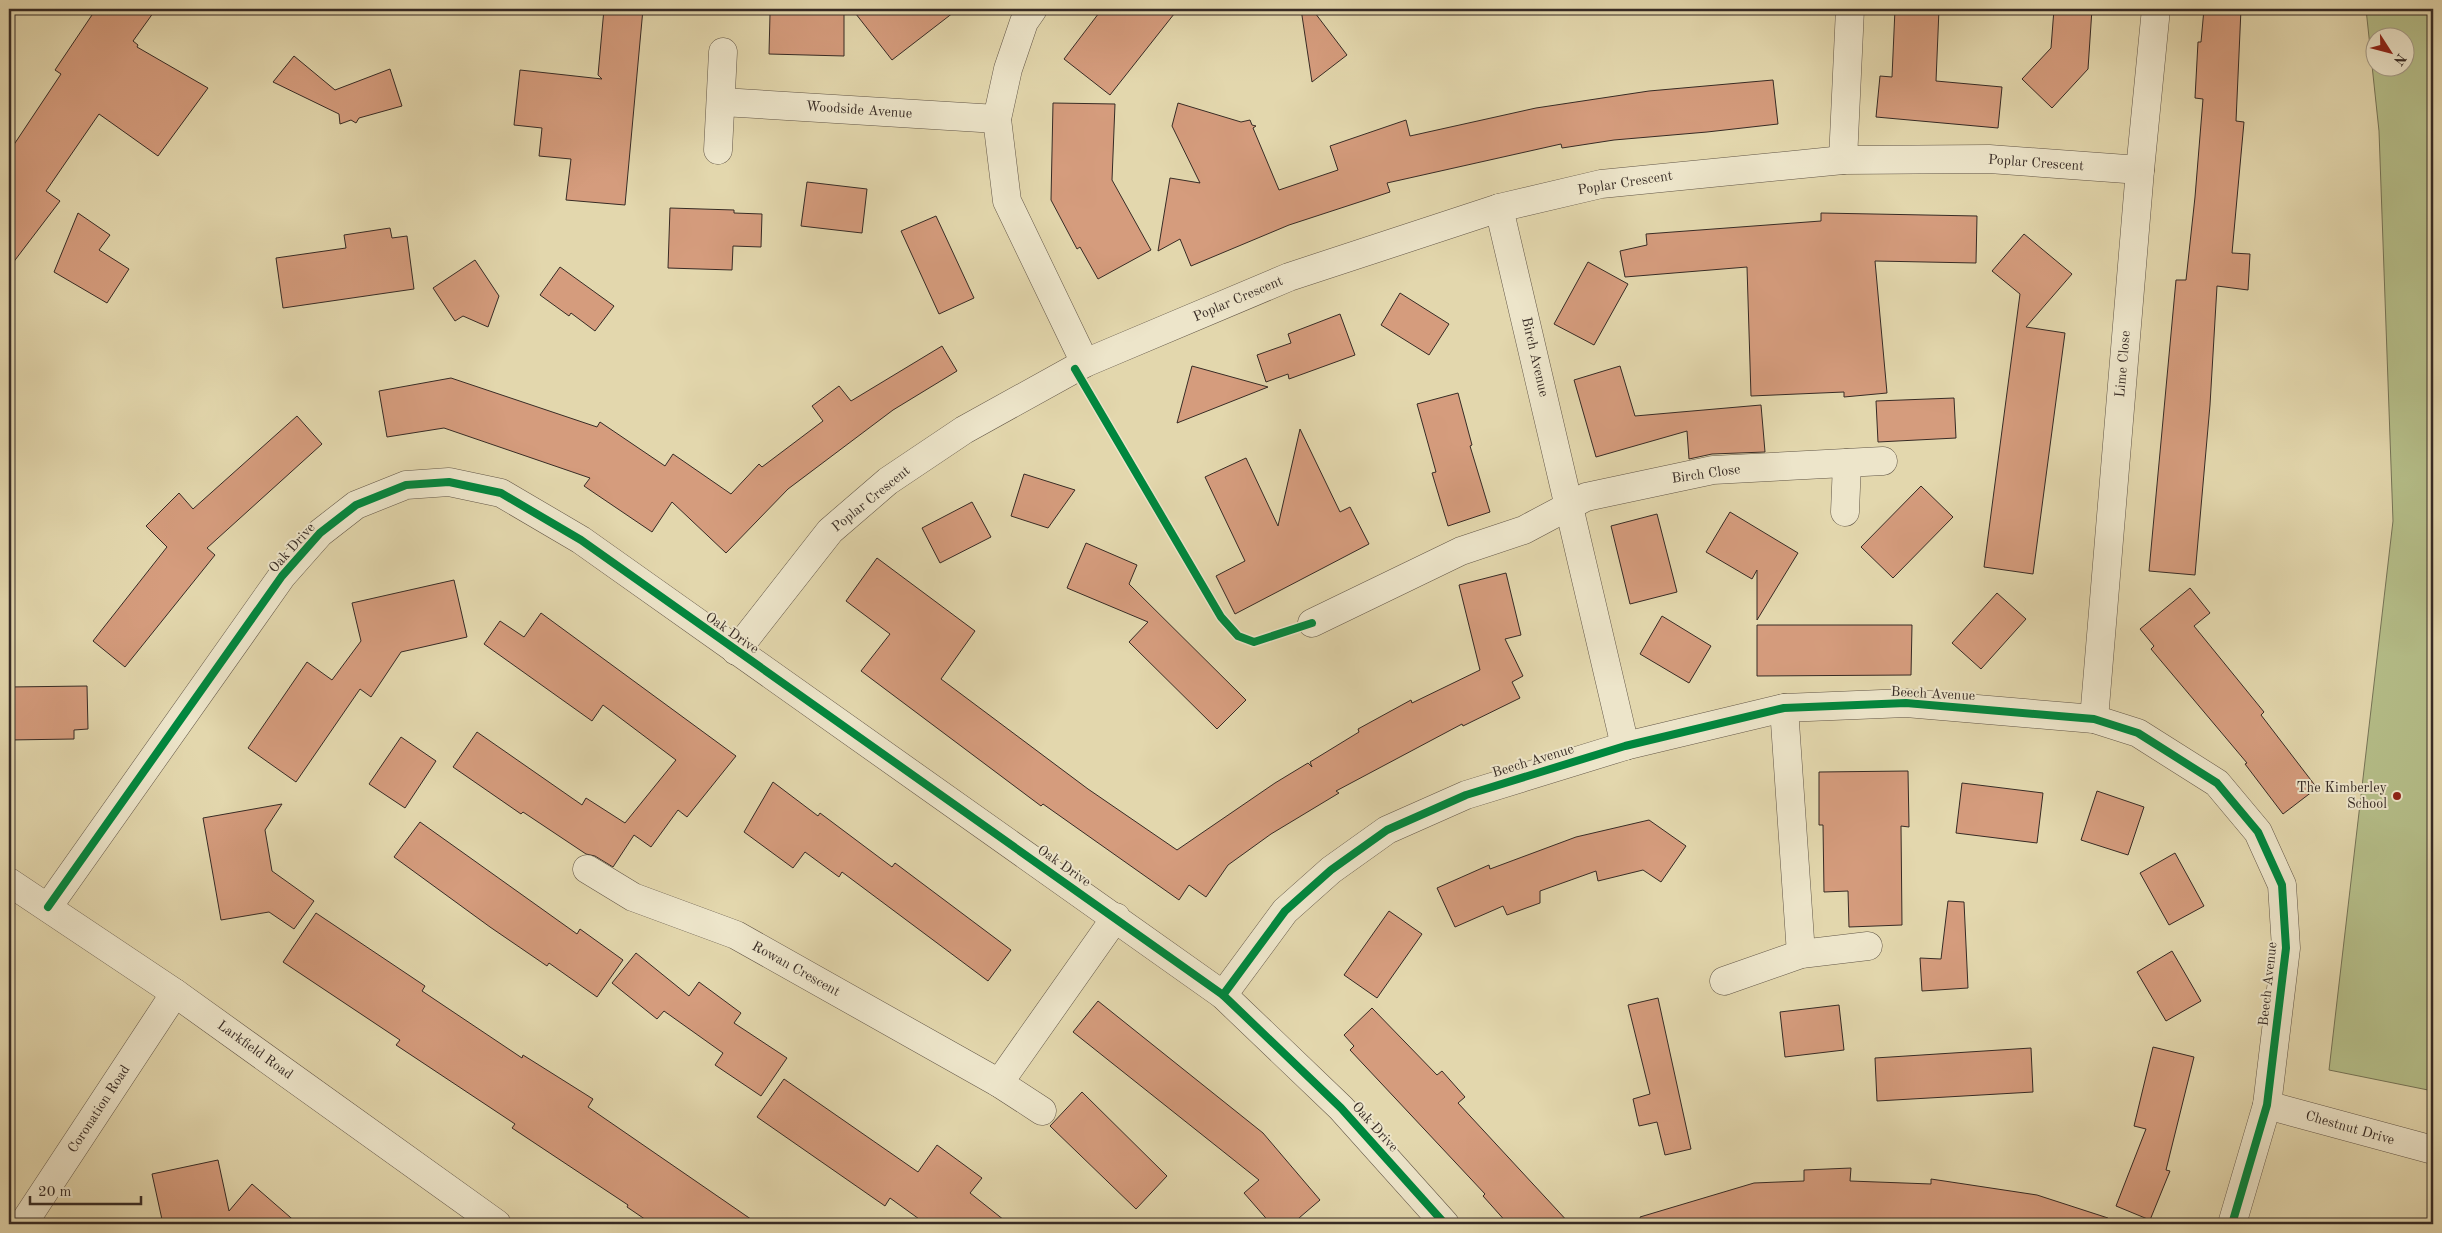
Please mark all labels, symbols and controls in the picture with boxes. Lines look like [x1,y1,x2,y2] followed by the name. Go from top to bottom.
[2364,28,2414,78] north arrow
[2391,51,2409,68] text: N
[805,99,913,121] street label: Woodside Avenue
[1988,153,2084,173] street label: Poplar Crescent
[1577,169,1674,197] street label: Poplar Crescent
[1191,274,1285,324] street label: Poplar Crescent
[1519,316,1551,398] street label: Birch Avenue
[2113,330,2133,398] street label: Lime Close
[1671,462,1741,486] street label: Birch Close
[829,463,913,535] street label: Poplar Crescent
[266,520,318,576] street label: Oak Drive
[703,610,761,656] street label: Oak Drive
[1890,685,1976,703] street label: Beech Avenue
[1490,742,1576,780] street label: Beech Avenue
[2297,781,2388,811] place label: The Kimberley School
[2391,790,2403,802] marker: The Kimberley School
[1035,843,1093,889] street label: Oak Drive
[750,939,842,999] street label: Rowan Crescent
[2257,941,2279,1027] street label: Beech Avenue
[215,1018,295,1082] street label: Larkfield Road
[65,1063,133,1155] street label: Coronation Road
[1349,1099,1401,1155] street label: Oak Drive
[2304,1109,2396,1147] street label: Chestnut Drive
[30,1173,141,1205] scale bar
[38,1185,72,1200] text: 20 m

